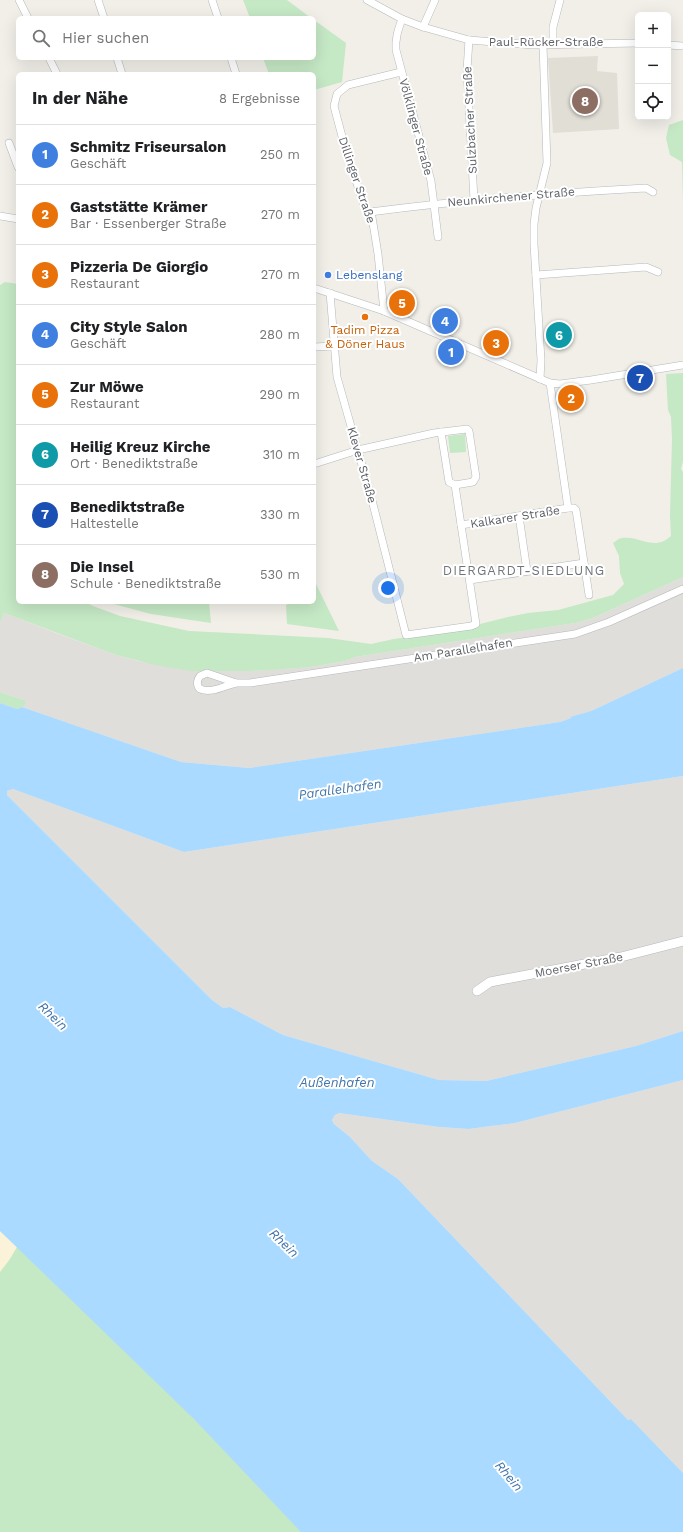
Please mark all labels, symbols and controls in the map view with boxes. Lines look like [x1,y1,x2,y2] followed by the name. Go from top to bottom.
[635,12,671,120] map controls
[635,12,671,48] button: +
[16,16,316,60] search box
[30,27,52,49] icon: search
[62,29,149,47] text: Hier suchen
[489,35,603,49] street label: Paul-Rücker-Straße
[635,48,671,84] button: −
[460,66,480,174] street label: Sulzbacher Straße
[396,77,436,177] street label: Völklinger Straße
[635,84,671,120] button: locate
[572,86,598,116] pin: 8
[32,88,128,108] text: In der Nähe
[219,91,300,106] text: 8 Ergebnisse
[336,135,378,225] street label: Dillinger Straße
[70,138,226,156] text: Schmitz Friseursalon
[42,147,48,162] text: 1
[260,147,300,162] text: 250 m
[70,156,126,171] text: Geschäft
[447,184,575,210] street label: Neunkirchener Straße
[70,198,207,216] text: Gaststätte Krämer
[41,207,49,222] text: 2
[261,207,300,222] text: 270 m
[70,216,226,231] text: Bar · Essenberger Straße
[70,258,208,276] text: Pizzeria De Giorgio
[41,267,49,282] text: 3
[261,267,300,282] text: 270 m
[336,268,403,282] place label: Lebenslang
[323,270,333,280] marker: Lebenslang
[70,276,140,291] text: Restaurant
[389,288,415,318] pin: 5
[432,306,458,336] pin: 4
[360,312,370,322] marker: Tadim Pizza & Döner Haus
[70,318,188,336] text: City Style Salon
[546,320,572,350] pin: 6
[325,323,405,351] place label: Tadim Pizza & Döner Haus
[41,327,49,342] text: 4
[260,327,300,342] text: 280 m
[483,328,509,358] pin: 3
[70,336,126,351] text: Geschäft
[438,337,464,367] pin: 1
[627,363,653,393] pin: 7
[70,378,144,396] text: Zur Möwe
[558,383,584,413] pin: 2
[41,387,49,402] text: 5
[259,387,300,402] text: 290 m
[70,396,140,411] text: Restaurant
[344,425,380,505] street label: Klever Straße
[70,438,210,456] text: Heilig Kreuz Kirche
[41,447,49,462] text: 6
[262,447,300,462] text: 310 m
[70,456,198,471] text: Ort · Benediktstraße
[70,498,185,516] text: Benediktstraße
[469,503,561,531] street label: Kalkarer Straße
[41,507,49,522] text: 7
[260,507,300,522] text: 330 m
[70,516,139,531] text: Haltestelle
[70,558,134,576] text: Die Insel
[443,563,605,578] district label: DIERGARDT-SIEDLUNG
[41,567,49,582] text: 8
[260,567,300,582] text: 530 m
[70,576,221,591] text: Schule · Benediktstraße
[378,578,398,598] your location
[412,635,514,665] street label: Am Parallelhafen
[297,776,383,802] water label: Parallelhafen
[534,950,624,980] street label: Moerser Straße
[35,999,71,1034] water label: Rhein
[299,1075,375,1090] water label: Außenhafen
[266,1226,302,1261] water label: Rhein
[492,1458,526,1494] water label: Rhein

